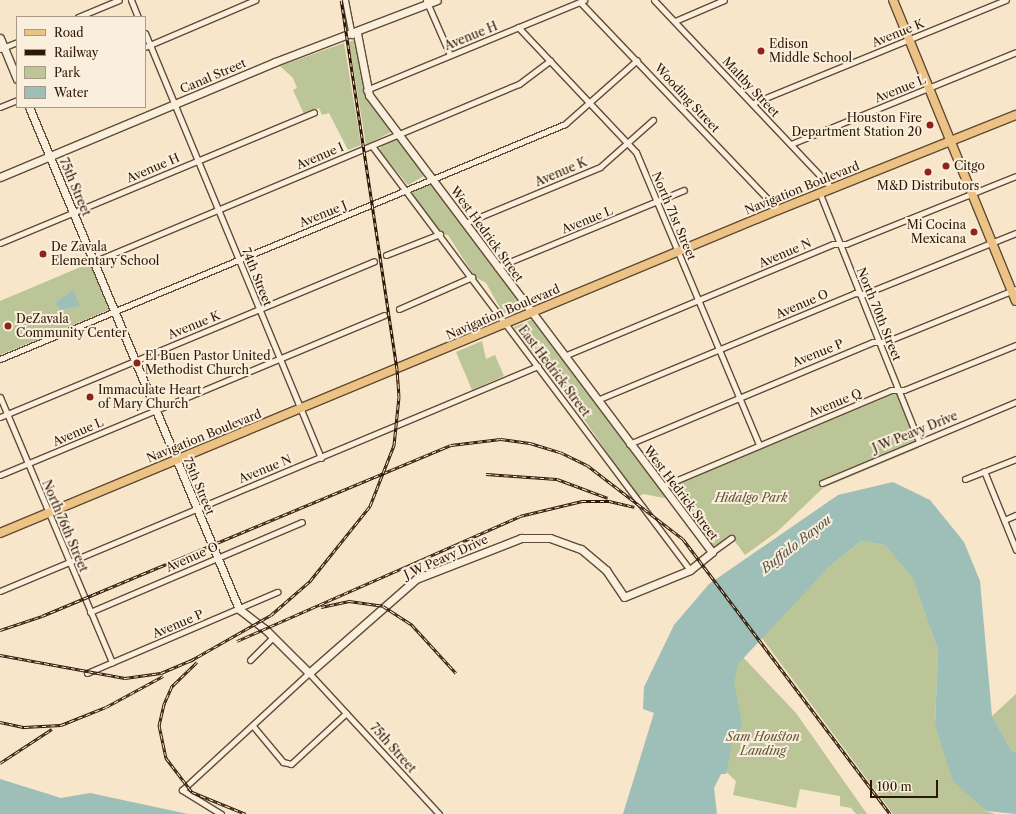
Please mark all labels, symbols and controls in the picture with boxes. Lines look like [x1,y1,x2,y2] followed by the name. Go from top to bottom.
[16,16,146,108] legend
[870,16,926,50] street label: Avenue K
[442,19,500,53] street label: Avenue H
[54,25,84,40] text: Road
[769,37,852,65] place label: Edison Middle School
[54,45,99,60] text: Railway
[756,46,766,56] marker: Edison Middle School
[719,54,783,120] street label: Maltby Street
[178,56,248,96] street label: Canal Street
[651,61,723,135] street label: Wooding Street
[54,65,80,80] text: Park
[872,72,928,106] street label: Avenue L
[54,85,88,100] text: Water
[791,111,922,139] place label: Houston Fire Department Station 20
[925,120,935,130] marker: Houston Fire Department Station 20
[294,140,346,172] street label: Avenue I
[124,150,182,186] street label: Avenue H
[533,155,589,189] street label: Avenue K
[56,156,94,218] street label: 75th Street
[743,158,861,218] street label: Navigation Boulevard
[954,159,985,173] place label: Citgo
[941,161,951,171] marker: Citgo
[923,167,933,177] marker: M&D Distributors
[649,170,699,262] street label: North 71st Street
[877,179,979,193] place label: M&D Distributors
[447,183,527,285] street label: West Hedrick Street
[297,198,349,230] street label: Avenue J
[559,203,615,237] street label: Avenue L
[907,218,966,246] place label: Mi Cocina Mexicana
[969,227,979,237] marker: Mi Cocina Mexicana
[757,235,813,271] street label: Avenue N
[51,240,160,268] place label: De Zavala Elementary School
[239,246,275,308] street label: 74th Street
[38,249,48,259] marker: De Zavala Elementary School
[854,265,904,363] street label: North 70th Street
[444,281,562,343] street label: Navigation Boulevard
[773,286,831,322] street label: Avenue O
[166,308,222,342] street label: Avenue K
[16,312,127,340] place label: DeZavala Community Center
[3,321,13,331] marker: DeZavala Community Center
[515,323,593,419] street label: East Hedrick Street
[790,336,846,370] street label: Avenue P
[145,349,271,377] place label: El Buen Pastor United Methodist Church
[132,358,142,368] marker: El Buen Pastor United Methodist Church
[98,383,201,411] place label: Immaculate Heart of Mary Church
[806,386,864,420] street label: Avenue Q
[85,392,95,402] marker: Immaculate Heart of Mary Church
[145,406,263,466] street label: Navigation Boulevard
[870,408,960,456] street label: J W Peavy Drive
[50,415,106,449] street label: Avenue L
[641,443,721,543] street label: West Hedrick Street
[236,452,294,486] street label: Avenue N
[180,455,218,517] street label: 75th Street
[39,478,91,574] street label: North 76th Street
[715,491,787,505] park label: Hidalgo Park
[758,512,834,576] water label: Buffalo Bayou
[401,532,491,582] street label: J W Peavy Drive
[164,539,220,575] street label: Avenue O
[150,607,206,641] street label: Avenue P
[367,720,419,776] street label: 75th Street
[726,730,800,758] park label: Sam Houston Landing
[872,772,940,798] scale bar
[877,779,912,794] text: 100 m

